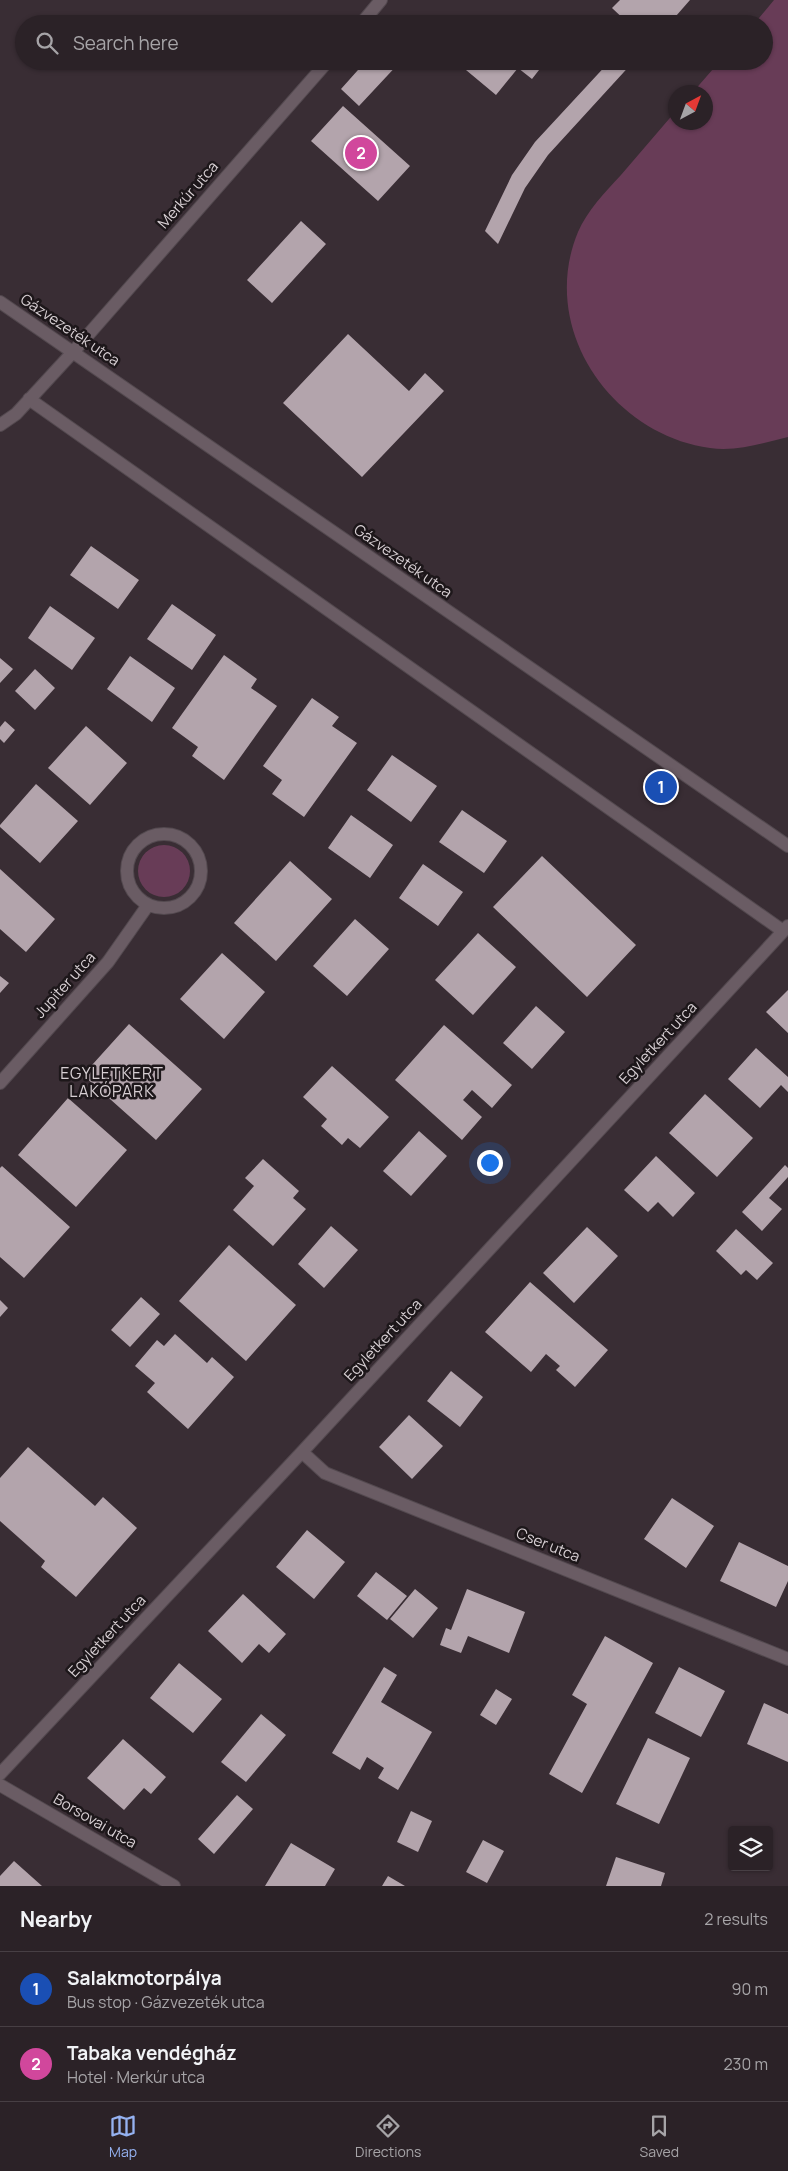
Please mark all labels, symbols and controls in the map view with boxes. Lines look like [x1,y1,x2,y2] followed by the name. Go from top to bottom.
[15,15,773,70] search box
[33,29,61,57] icon: search
[73,30,179,56] text: Search here
[668,85,713,130] north arrow
[345,134,377,172] pin: 2
[153,157,223,233] street label: Merkúr utca
[17,289,124,371] street label: Gázvezeték utca
[350,519,457,602] street label: Gázvezeték utca
[645,768,677,806] pin: 1
[29,947,100,1022] street label: Jupiter utca
[614,997,701,1088] street label: Egyletkert utca
[60,1062,164,1102] district label: EGYLETKERT LAKÓPARK
[477,1150,503,1176] your location
[339,1294,426,1385] street label: Egyletkert utca
[513,1522,583,1567] street label: Cser utca
[63,1590,150,1681] street label: Egyletkert utca
[50,1788,141,1853] street label: Borsovai utca
[728,1826,773,1871] map controls
[728,1826,773,1871] button: layers
[20,1905,92,1933] text: Nearby
[704,1908,768,1930] text: 2 results
[67,1965,222,1991] text: Salakmotorpálya
[32,1978,40,2000] text: 1
[732,1978,768,2000] text: 90 m
[67,1991,265,2013] text: Bus stop · Gázvezeték utca
[67,2040,237,2066] text: Tabaka vendégház
[31,2053,41,2075] text: 2
[724,2053,768,2075] text: 230 m
[67,2066,205,2088] text: Hotel · Merkúr utca
[109,2112,137,2161] tab: Map
[355,2112,421,2161] tab: Directions
[640,2112,679,2161] tab: Saved

